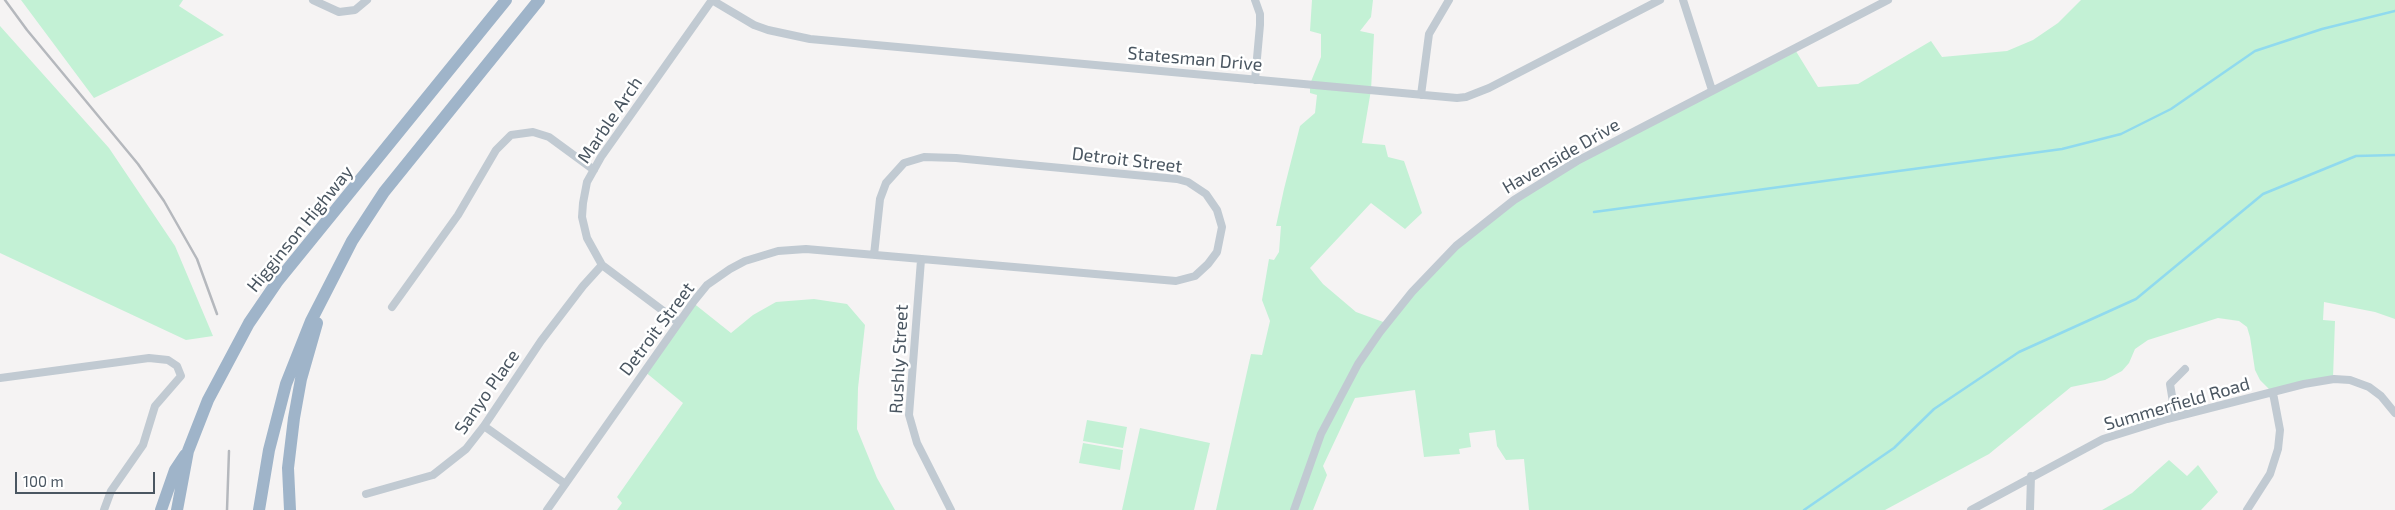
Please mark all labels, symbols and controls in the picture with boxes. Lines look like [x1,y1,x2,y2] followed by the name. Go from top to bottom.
[1127,42,1263,76] street label: Statesman Drive
[573,73,647,167] street label: Marble Arch
[1499,114,1623,198] street label: Havenside Drive
[1071,143,1183,177] street label: Detroit Street
[242,161,358,297] street label: Higginson Highway
[615,278,699,380] street label: Detroit Street
[885,304,913,414] street label: Rushly Street
[450,346,524,438] street label: Sanyo Place
[2102,373,2252,435] street label: Summerfield Road
[18,462,158,494] scale bar
[23,472,64,490] text: 100 m

